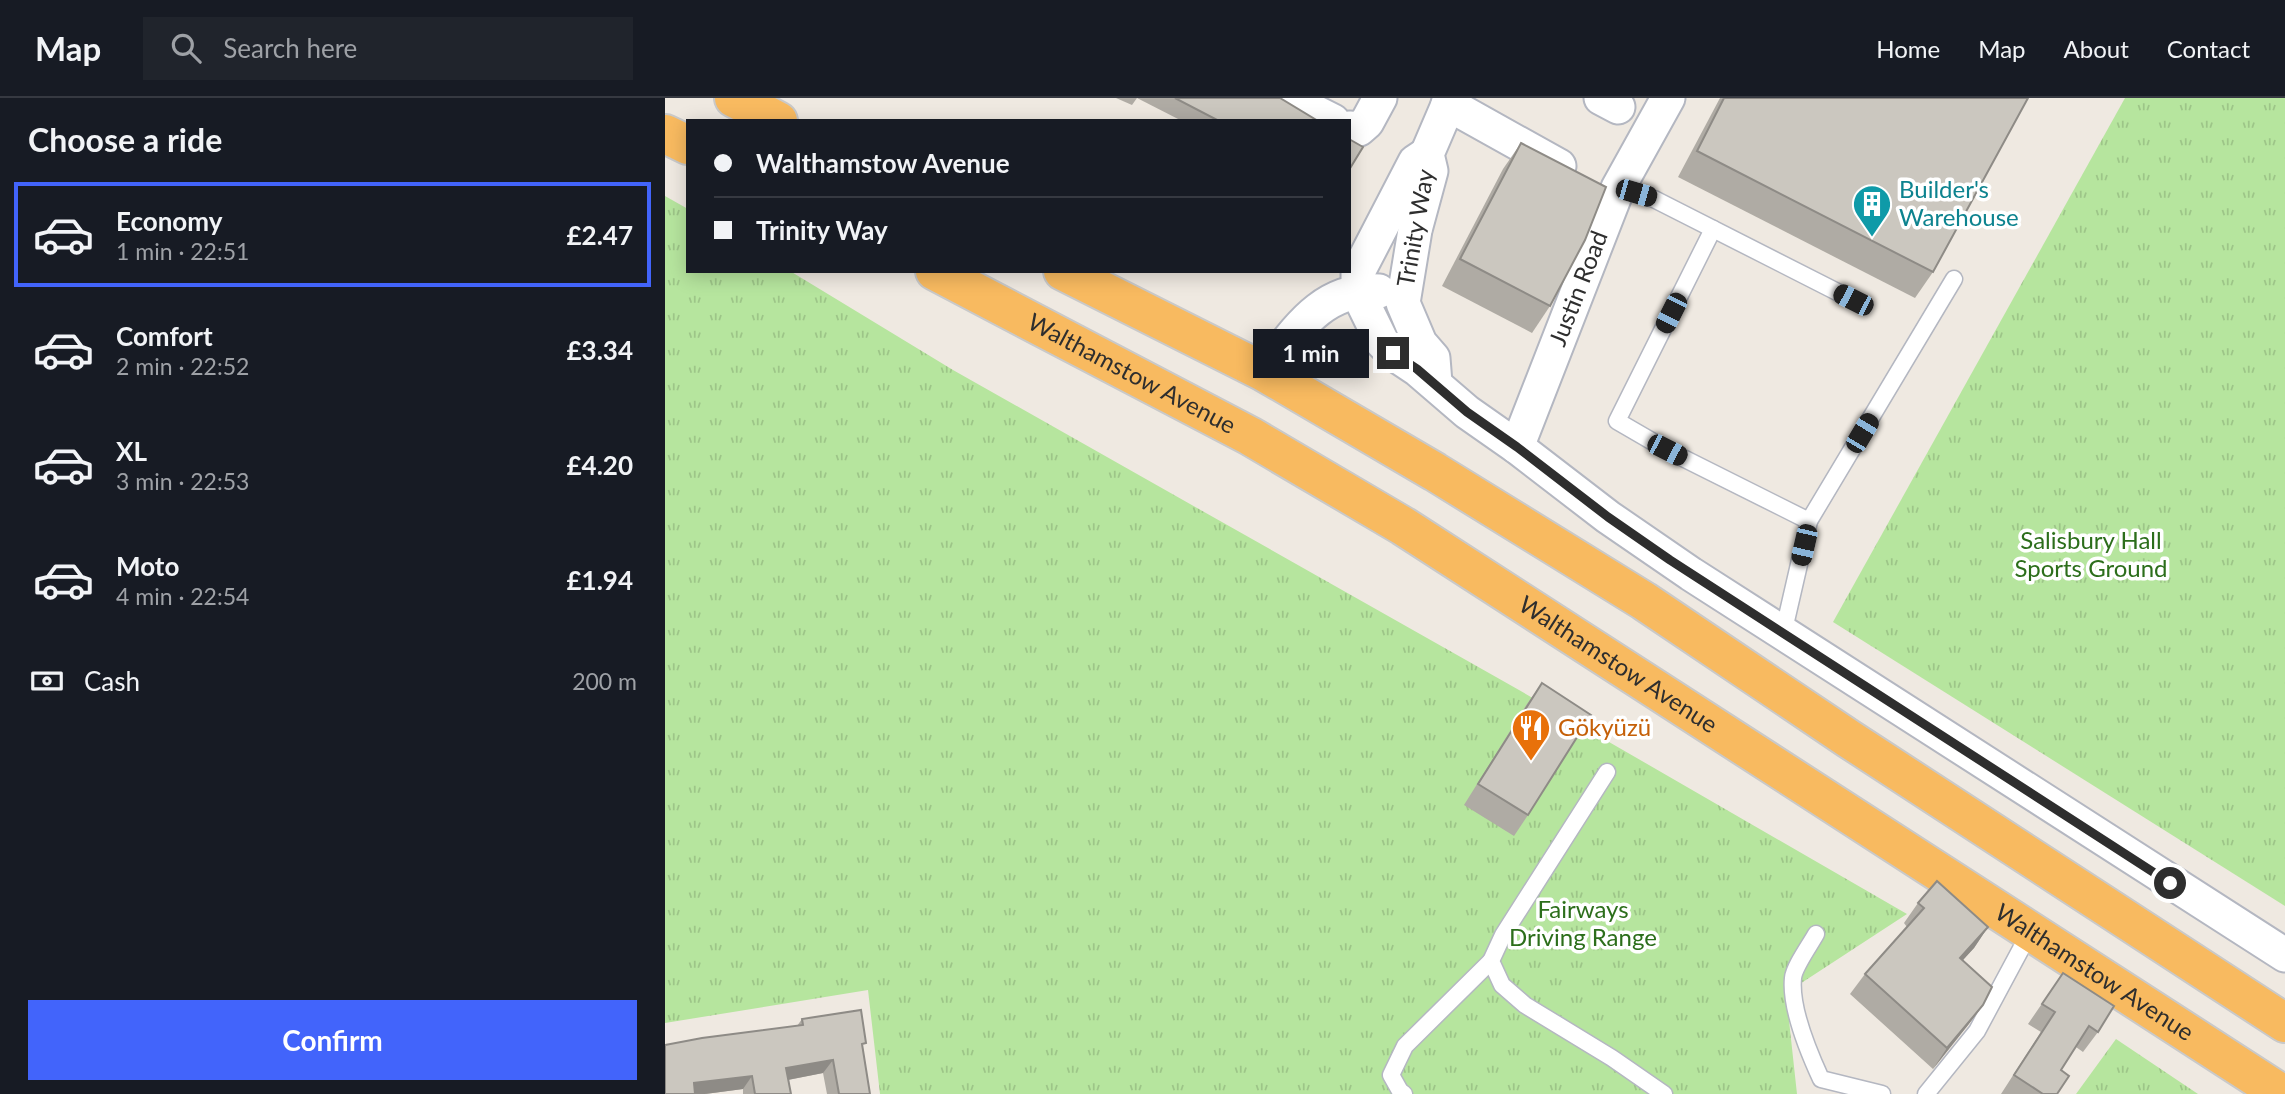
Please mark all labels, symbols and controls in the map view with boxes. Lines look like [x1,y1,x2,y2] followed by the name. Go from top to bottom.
[143,17,633,80] search box
[35,28,101,68] text: Map
[167,29,205,67] icon: search
[223,32,357,64] text: Search here
[1876,34,1940,63] text: Home
[1978,34,2026,63] text: Map
[2064,34,2129,63] text: About
[2167,34,2250,63] text: Contact
[28,120,222,159] text: Choose a ride
[756,147,1010,179] text: Walthamstow Avenue
[1390,166,1439,289] street label: Trinity Way
[1899,174,2019,231] place label: Builder's Warehouse
[1613,177,1660,209] car
[1851,183,1893,238] building icon: Builder's Warehouse
[32,203,95,266] icon: car
[116,205,222,237] text: Economy
[756,214,888,246] text: Trinity Way
[567,219,633,251] text: £2.47
[1542,226,1613,350] street label: Justin Road
[116,237,249,265] text: 1 min · 22:51
[1830,281,1877,319] car
[1653,290,1690,336] car
[1024,306,1241,439] street label: Walthamstow Avenue
[32,318,95,381] icon: car
[116,320,213,352] text: Comfort
[1253,328,1369,378] callout: 1 min
[567,334,633,366] text: £3.34
[1377,337,1409,369] route end
[1282,339,1340,367] text: 1 min
[116,352,249,380] text: 2 min · 22:52
[1843,410,1882,456] car
[1644,431,1691,469] car
[32,433,95,496] icon: car
[116,435,147,467] text: XL
[567,449,633,481] text: £4.20
[116,467,249,495] text: 3 min · 22:53
[1790,522,1819,568] car
[2014,525,2168,582] park label: Salisbury Hall Sports Ground
[32,548,95,611] icon: car
[116,550,179,582] text: Moto
[567,564,633,596] text: £1.94
[116,582,249,610] text: 4 min · 22:54
[1514,589,1723,738] street label: Walthamstow Avenue
[28,662,66,700] icon: cash
[84,665,140,697] text: Cash
[572,667,637,695] text: 200 m
[1510,707,1552,762] restaurant icon: Gökyüzü
[1558,712,1651,741] place label: Gökyüzü
[2154,867,2186,899] route start
[1509,894,1657,951] park label: Fairways Driving Range
[1990,897,2200,1046] street label: Walthamstow Avenue
[28,1000,637,1080] button: Confirm

